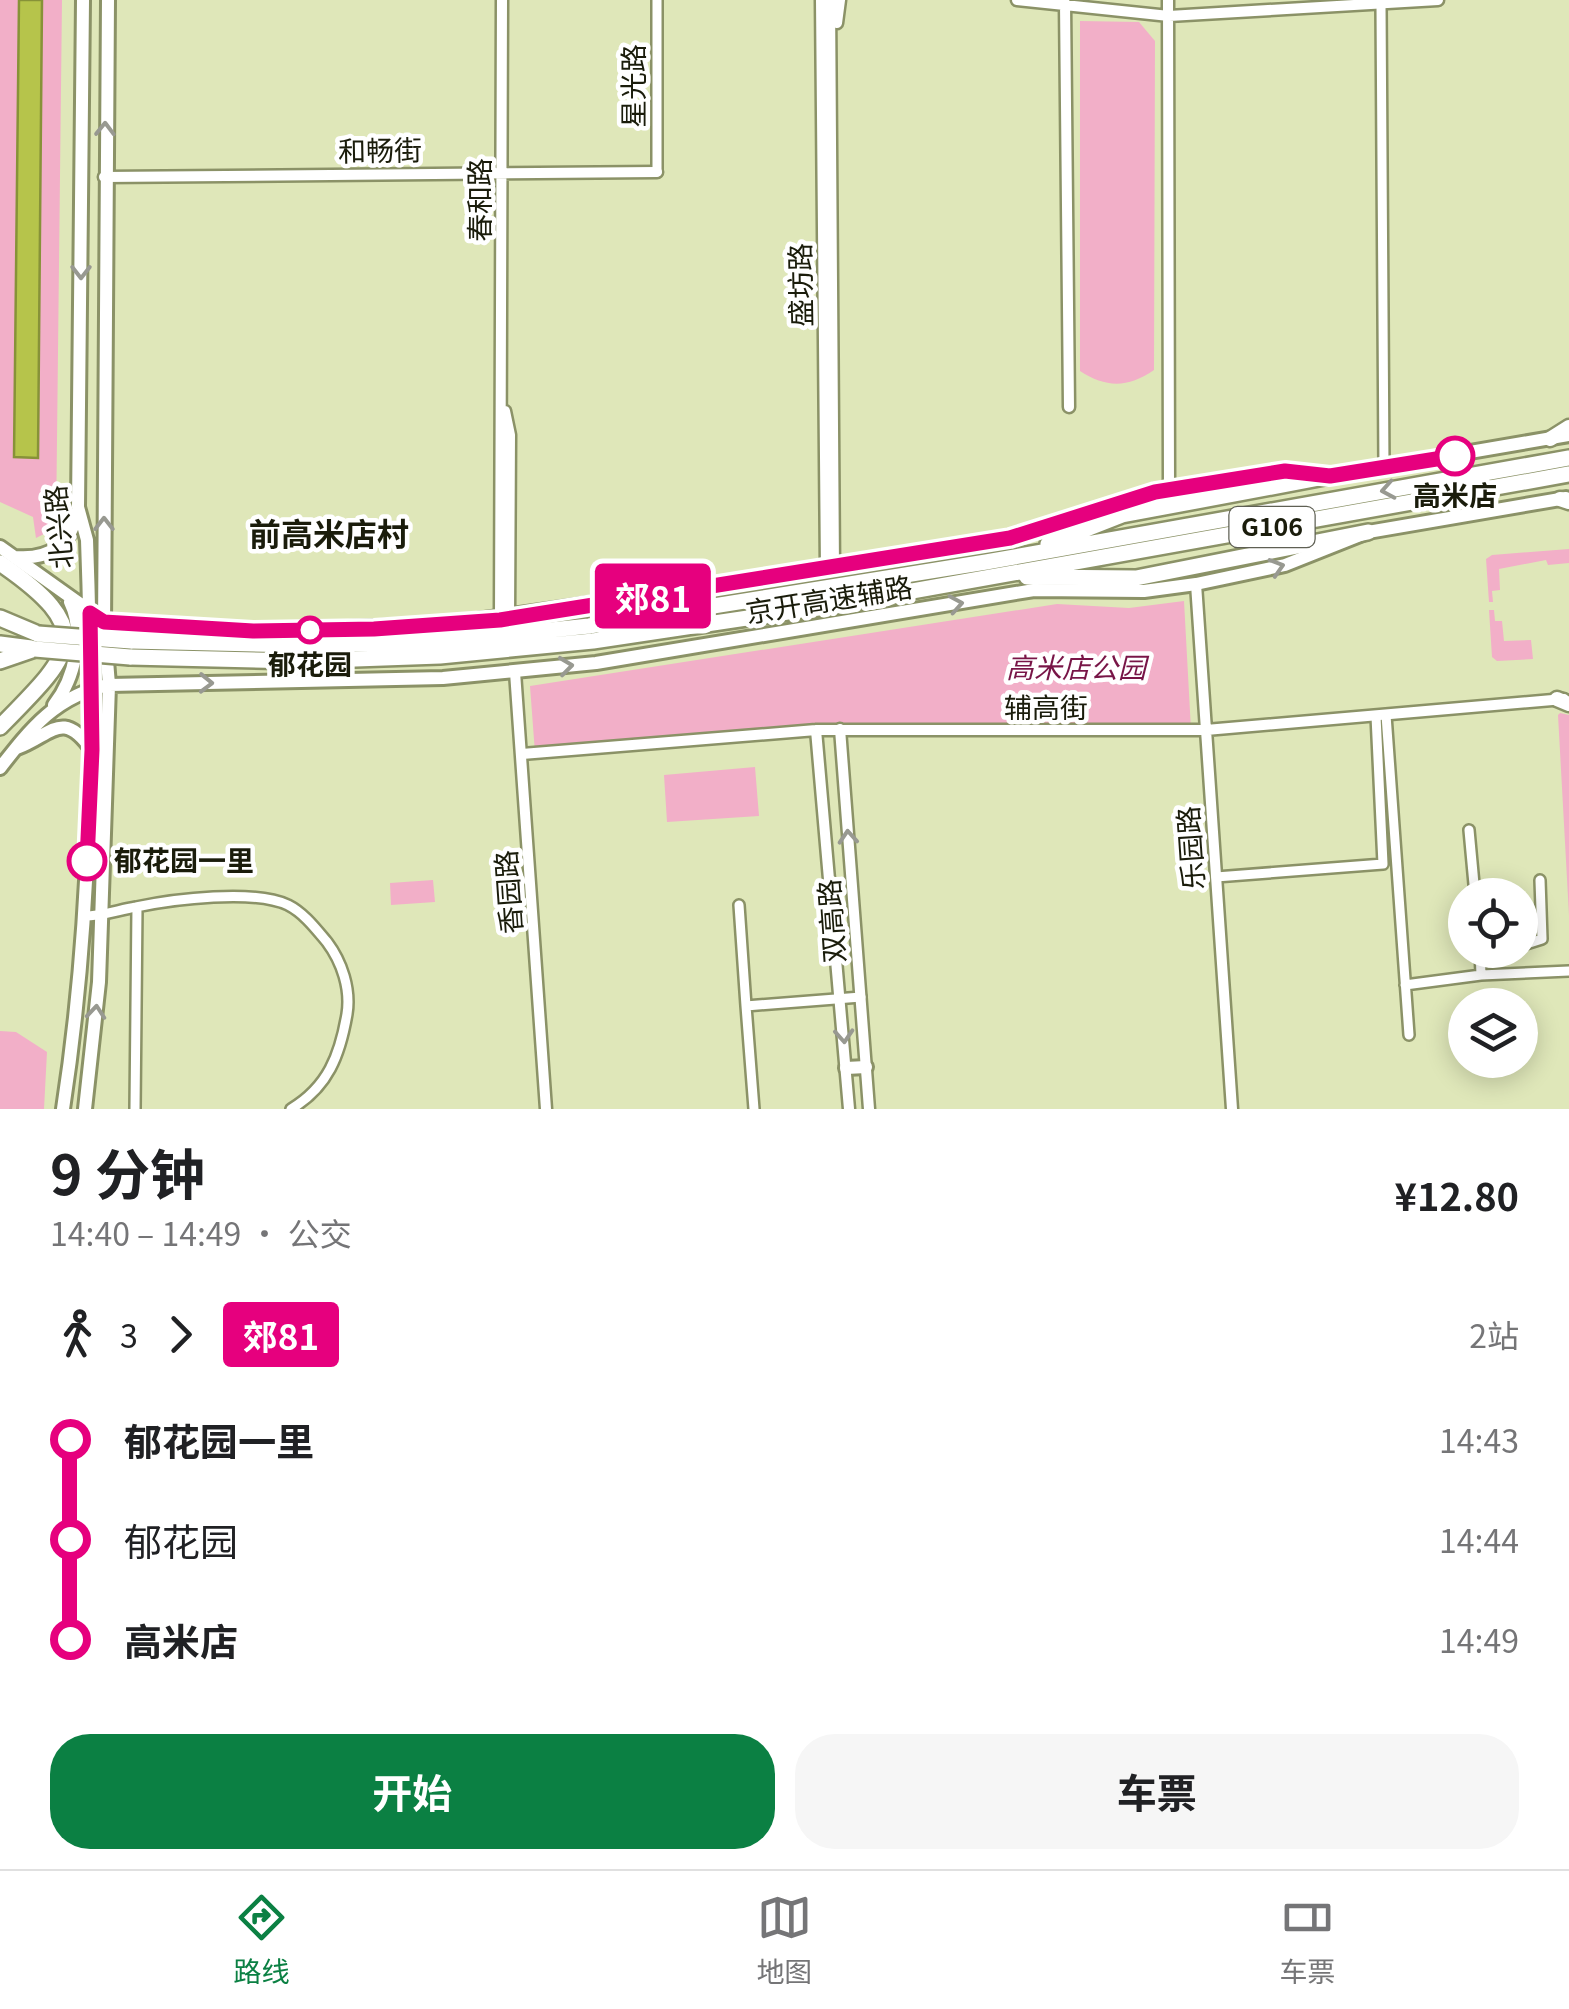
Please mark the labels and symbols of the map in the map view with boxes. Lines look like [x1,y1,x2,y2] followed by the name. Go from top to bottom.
[612,44,652,128] street label: 星光路
[95,120,116,136] one-way arrow
[338,128,422,170] street label: 和畅街
[458,158,498,242] street label: 春和路
[778,243,820,327] street label: 盛坊路
[70,266,92,281] one-way arrow
[1436,437,1474,475] marker: 高米店
[1413,474,1497,514] place label: 高米店
[1379,479,1396,500] one-way arrow
[33,484,81,571] street label: 北兴路
[1230,507,1314,547] road number: G106
[249,509,409,555] district label: 前高米店村
[93,515,115,530] one-way arrow
[1268,558,1285,579] one-way arrow
[596,564,710,628] line badge: 郊81
[743,565,915,631] street label: 京开高速辅路
[948,594,964,615] one-way arrow
[297,617,323,643] marker: 郁花园
[268,643,352,683] place label: 郁花园
[1006,646,1150,686] park label: 高米店公园
[558,656,574,677] one-way arrow
[199,673,215,694] one-way arrow
[1004,686,1088,726] street label: 辅高街
[1166,805,1212,891] street label: 乐园路
[838,829,860,845] one-way arrow
[114,839,254,879] place label: 郁花园一里
[68,842,106,880] marker: 郁花园一里
[484,849,530,935] street label: 香园路
[807,878,853,964] street label: 双高路
[85,1004,107,1020] one-way arrow
[833,1029,854,1045] one-way arrow

